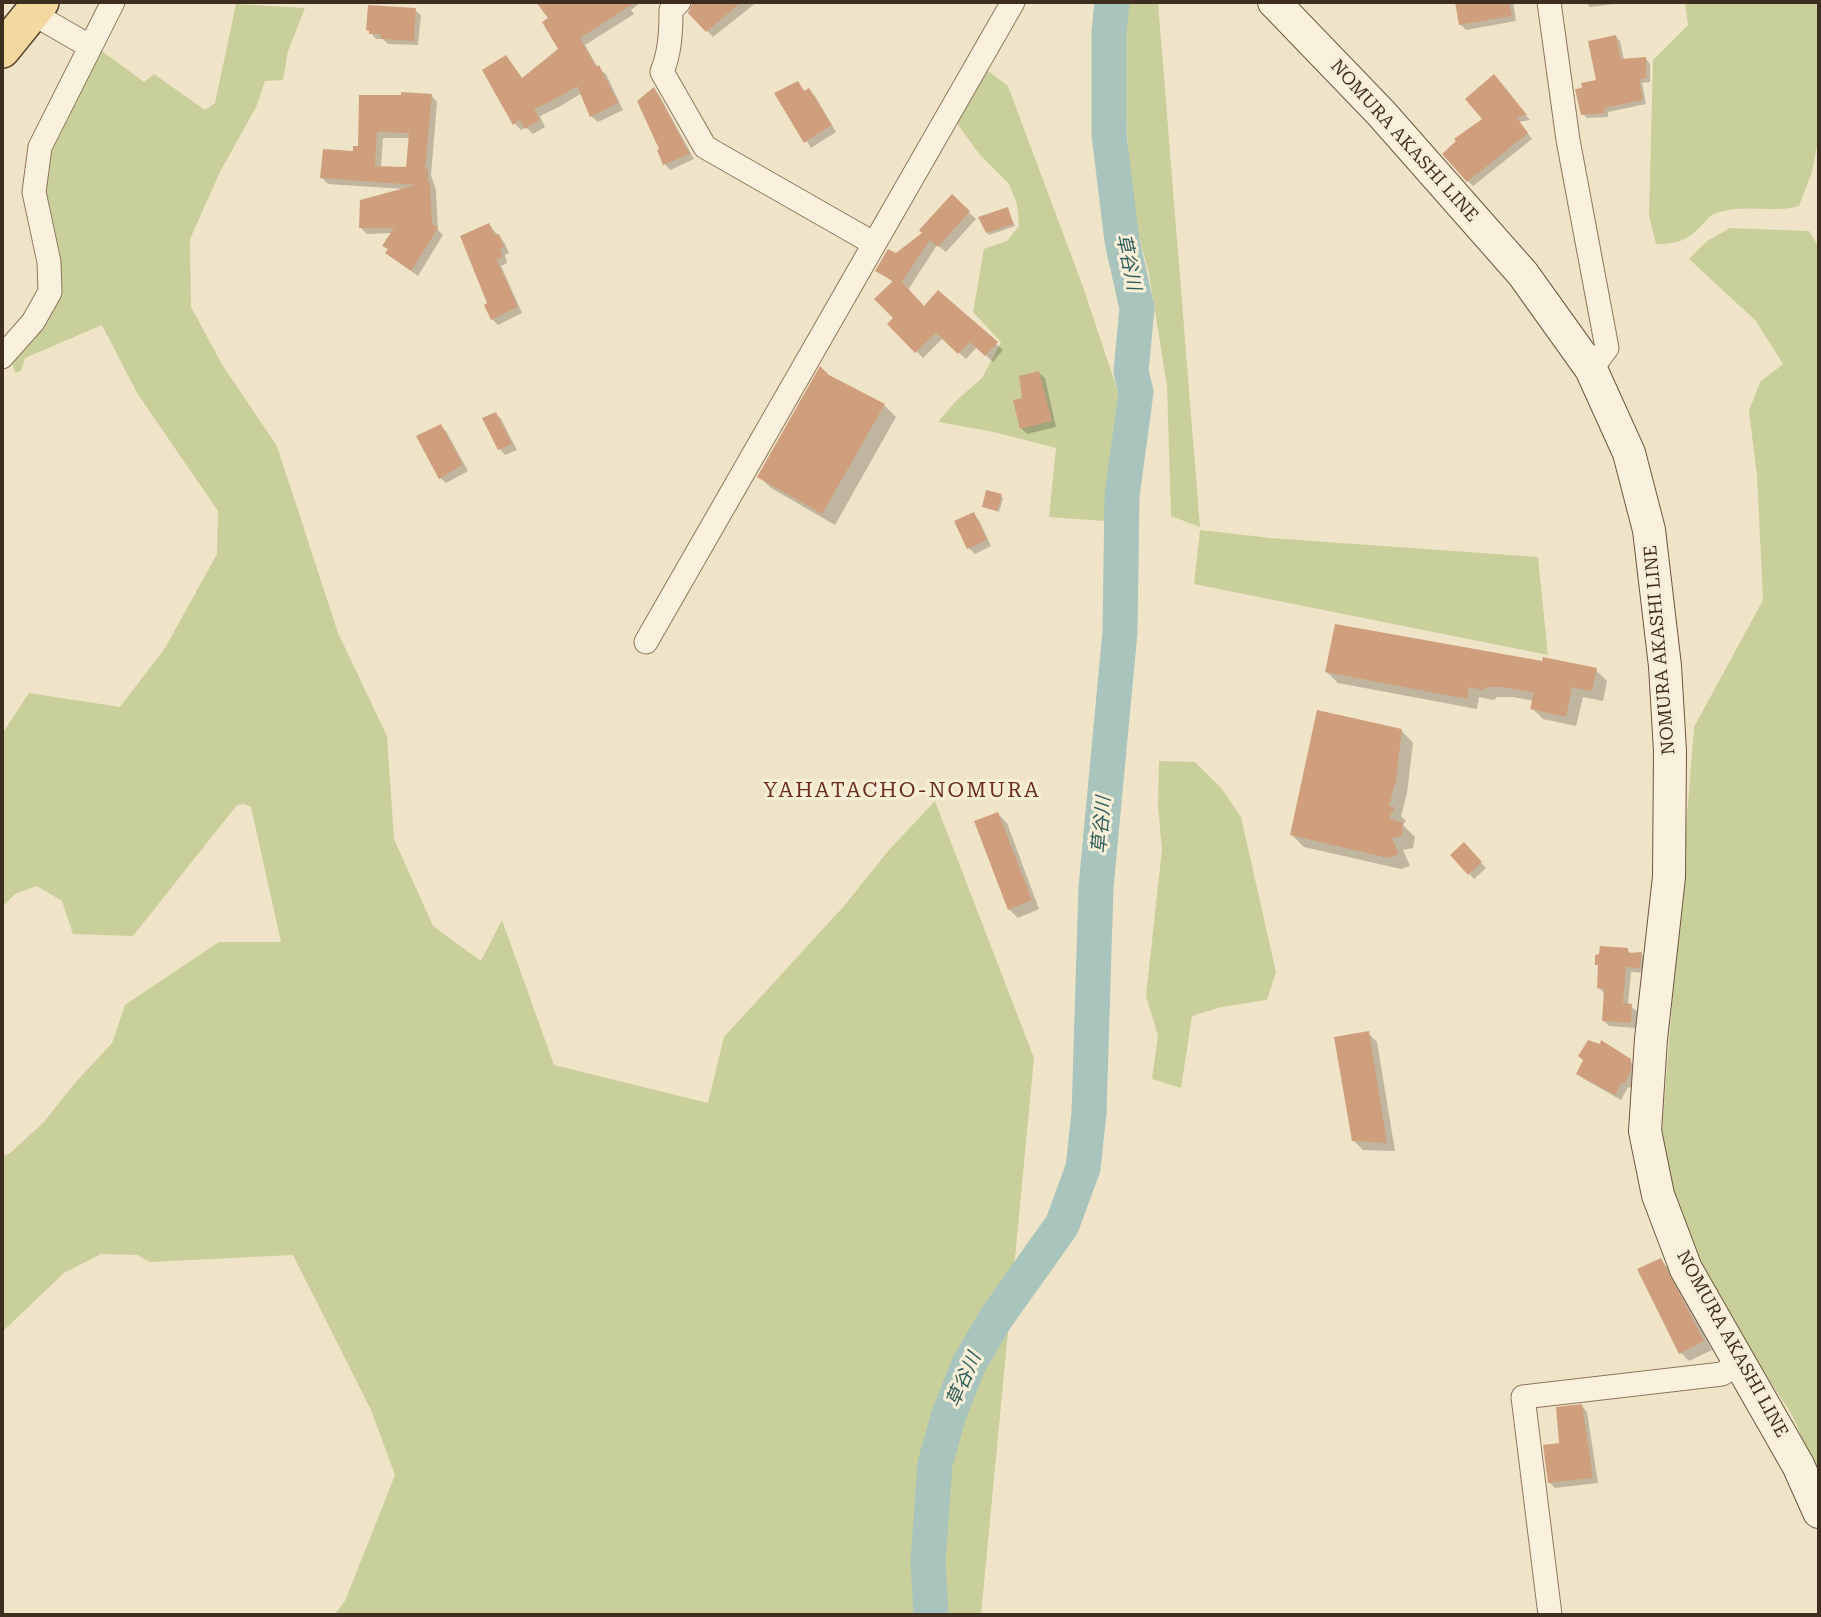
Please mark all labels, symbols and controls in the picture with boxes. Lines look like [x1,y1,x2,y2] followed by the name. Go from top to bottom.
[1326,56,1482,226] street label: NOMURA AKASHI LINE
[1111,232,1145,292] water label: 草谷川
[1640,544,1680,756] street label: NOMURA AKASHI LINE
[765,778,1039,804] district label: YAHATACHO-NOMURA
[1088,796,1116,854] water label: 草谷川
[1672,1247,1792,1441] street label: NOMURA AKASHI LINE
[942,1349,986,1411] water label: 草谷川

